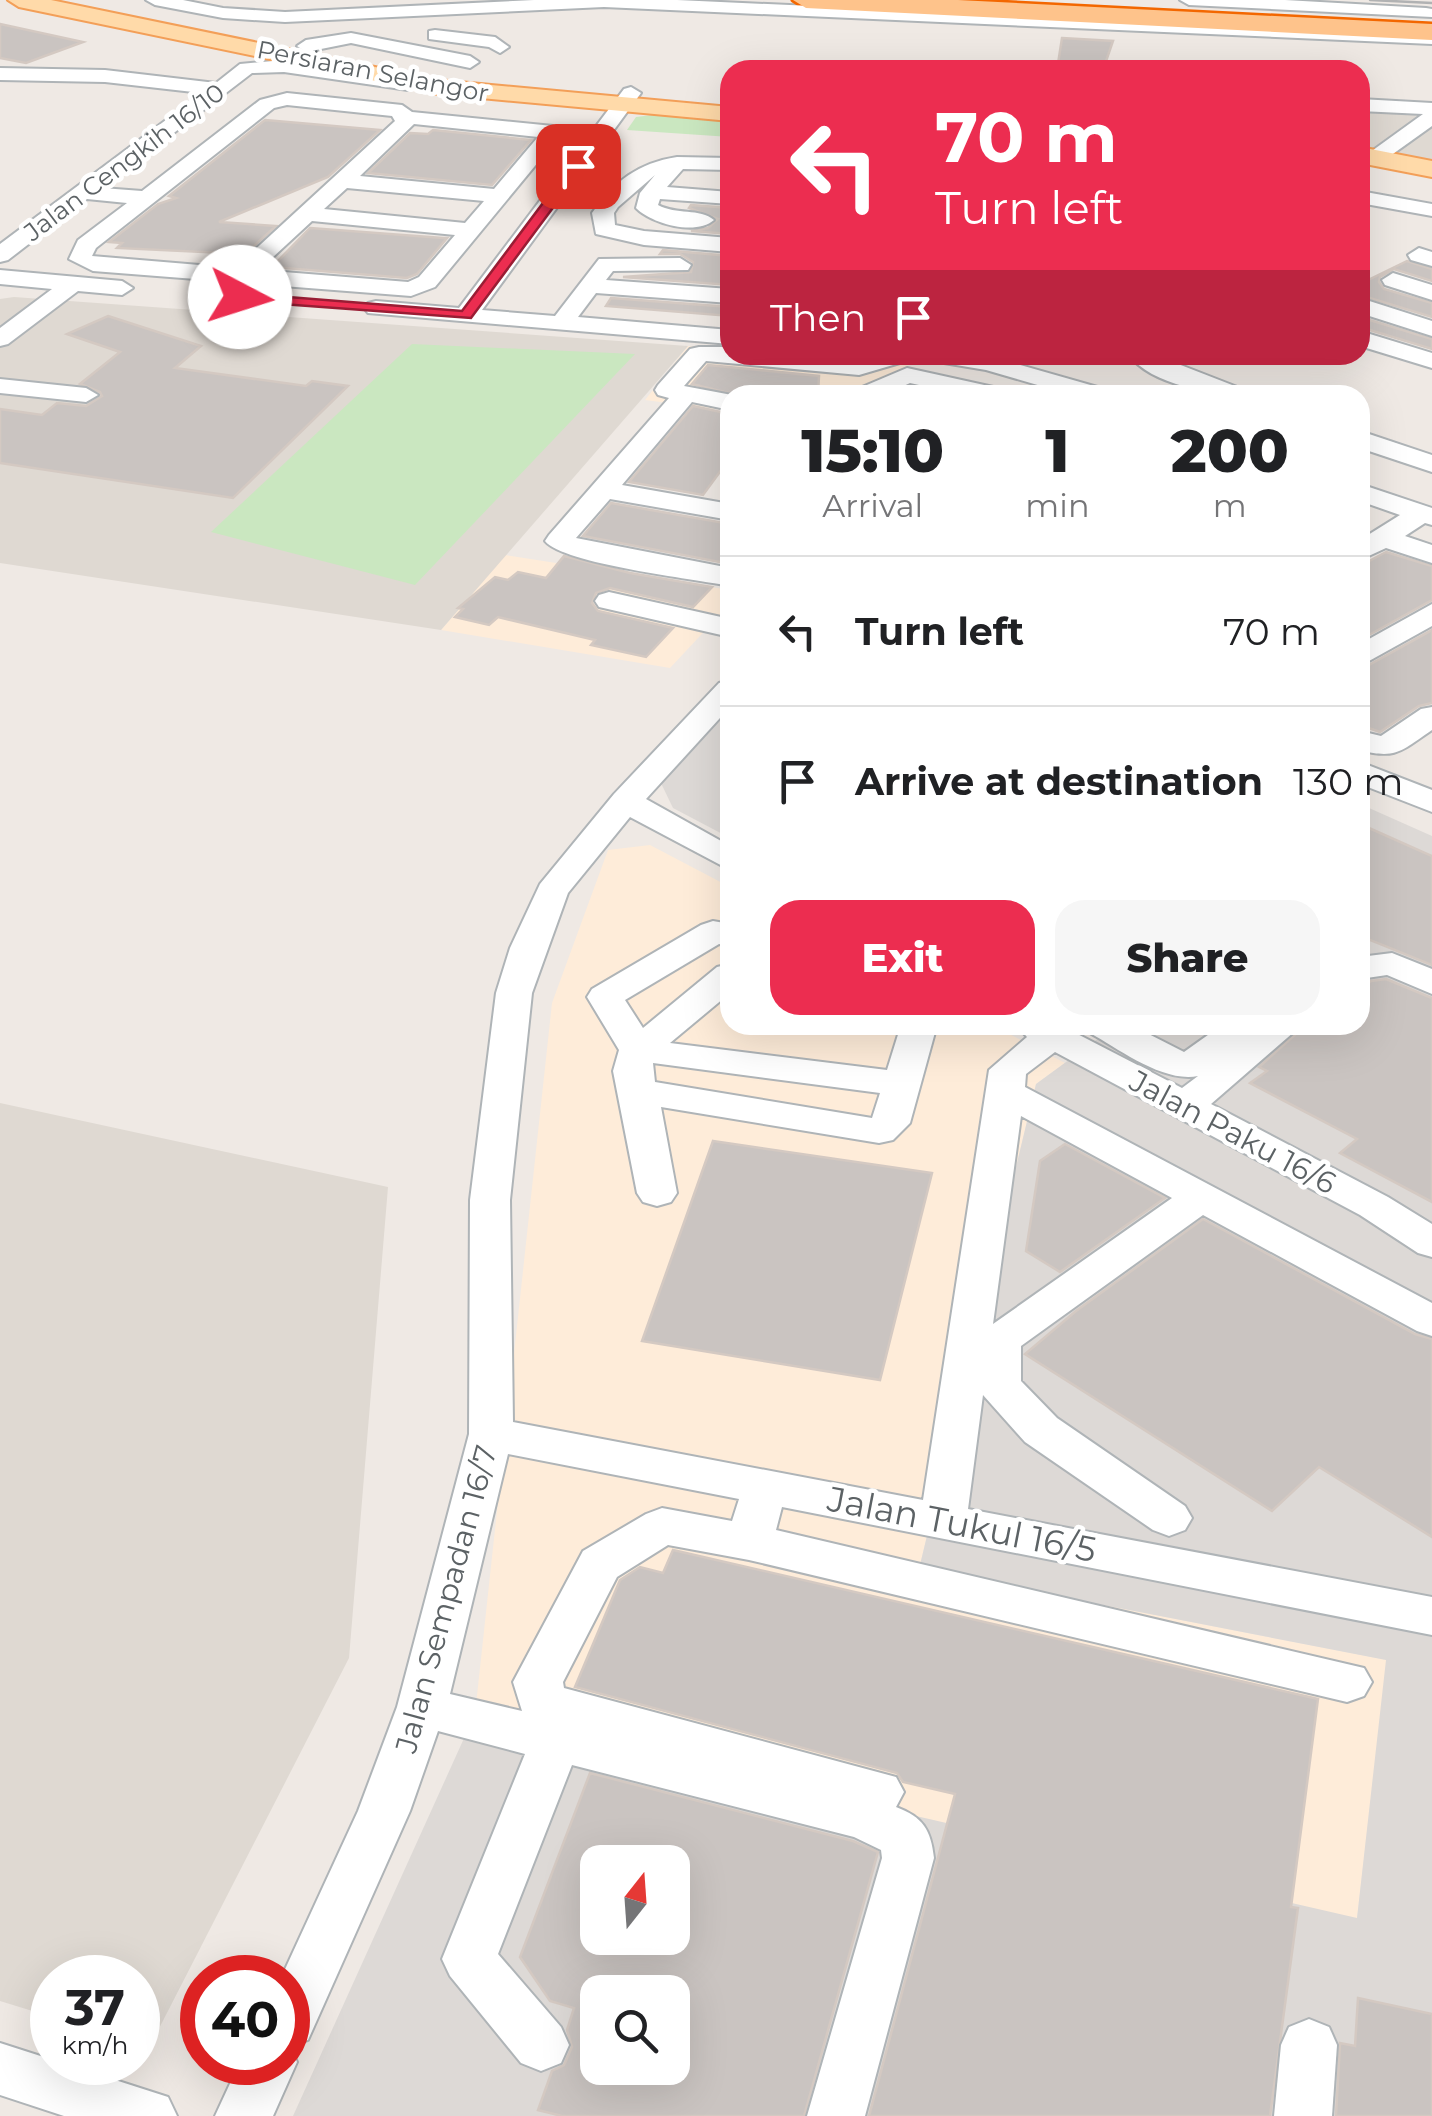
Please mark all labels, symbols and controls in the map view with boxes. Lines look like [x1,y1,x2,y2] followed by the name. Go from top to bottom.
[255,34,491,108] street label: Persiaran Selangor
[17,77,230,248] street label: Jalan Cengkih 16/10
[935,94,1118,180] text: 70 m
[770,100,900,230] icon: left
[536,124,621,209] pin
[551,139,606,194] icon: arrive
[935,180,1123,235] text: Turn left
[188,245,292,349] position arrow
[886,290,941,345] icon: arrive
[770,294,866,341] text: Then
[801,414,944,487] text: 15:10
[1045,414,1070,487] text: 1
[1171,414,1289,487] text: 200
[822,486,923,525] text: Arrival
[1025,486,1090,525] text: min
[1213,486,1247,525] text: m
[770,604,825,659] icon: left
[855,608,1024,655] text: Turn left
[1223,608,1320,655] text: 70 m
[770,754,825,809] icon: arrive
[855,758,1263,805] text: Arrive at destination
[1293,758,1403,805] text: 130 m
[770,900,1035,1015] button: Exit
[1055,900,1320,1015] button: Share
[1123,1062,1342,1202] street label: Jalan Paku 16/6
[387,1441,505,1758] street label: Jalan Sempadan 16/7
[823,1477,1100,1571] street label: Jalan Tukul 16/5
[580,1845,690,1955] north arrow
[580,1845,690,2085] map controls
[180,1955,310,2085] speed limit sign: 40
[580,1975,690,2085] button: search
[65,1977,125,2038] text: 37
[62,2030,128,2060] text: km/h

